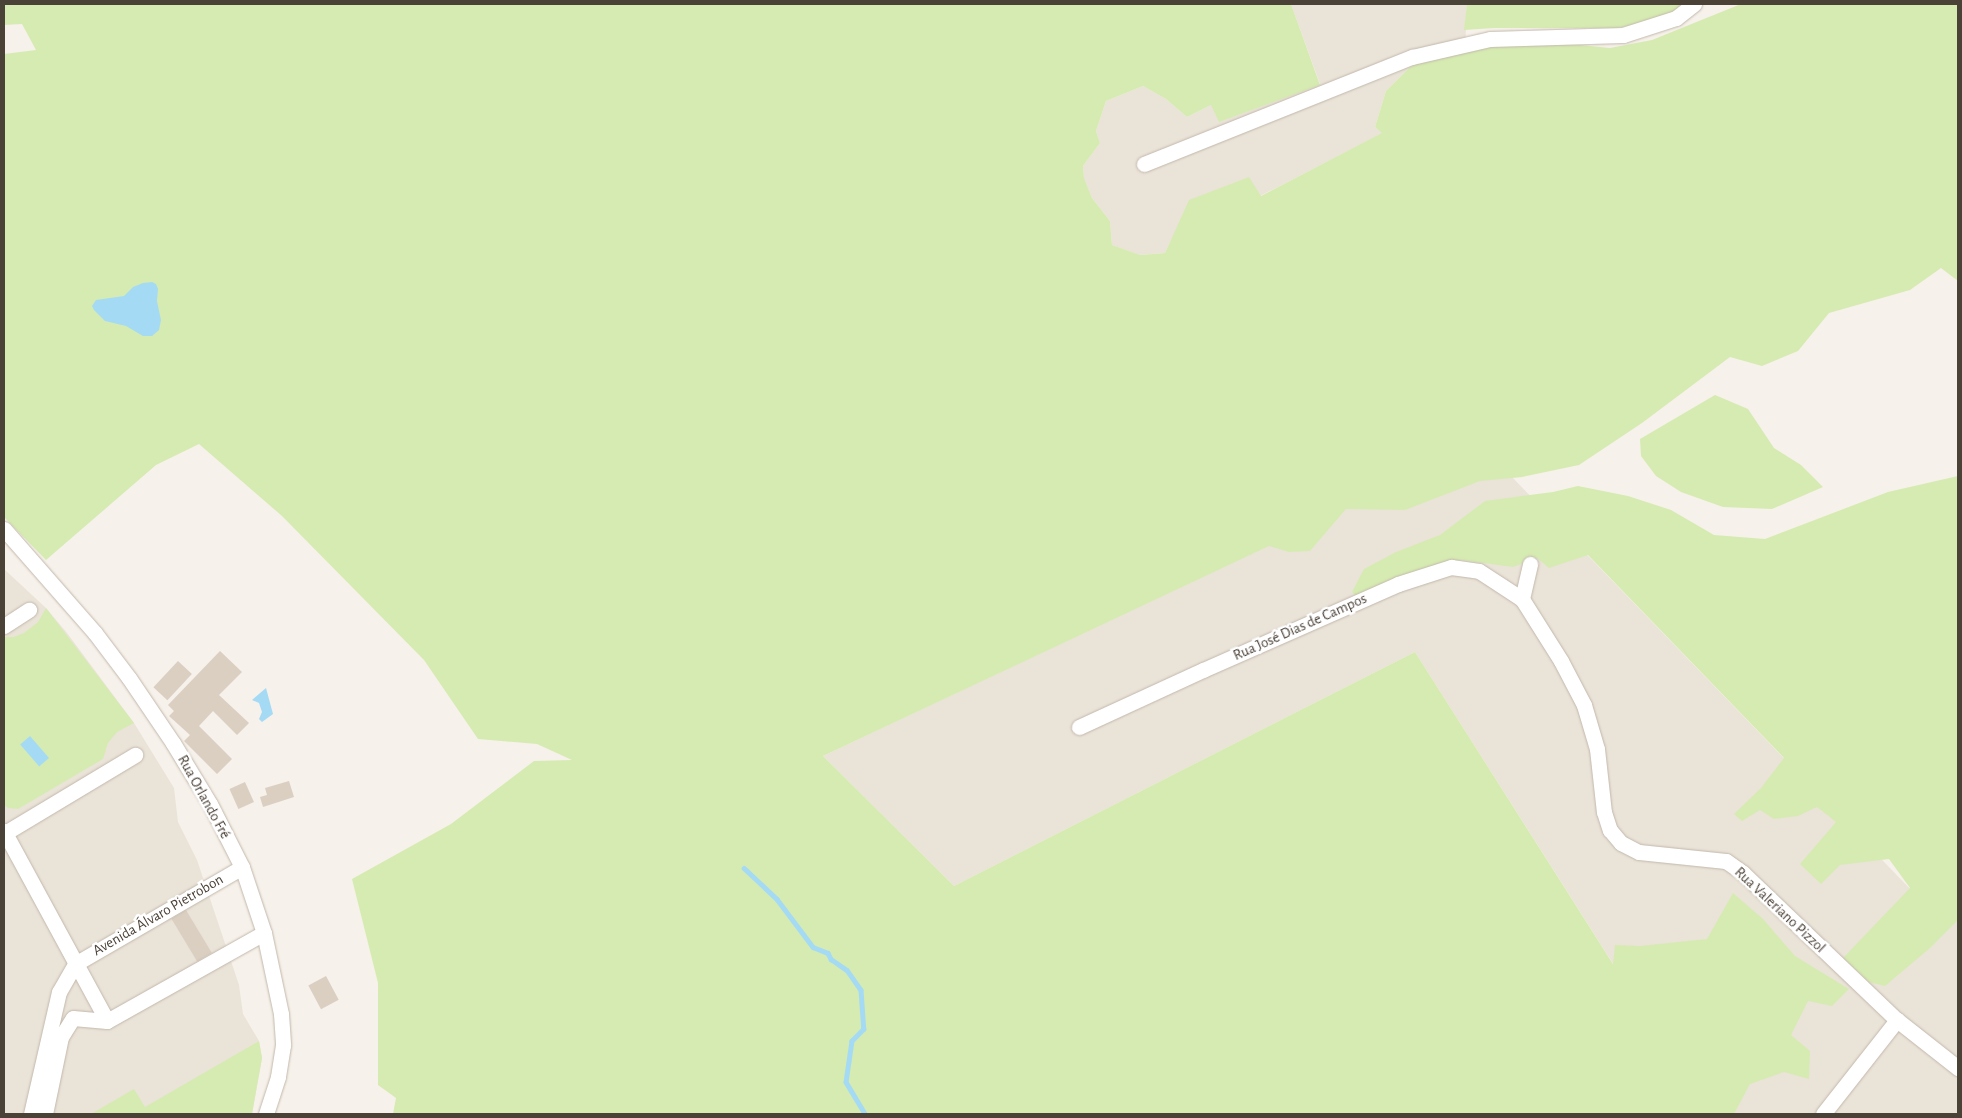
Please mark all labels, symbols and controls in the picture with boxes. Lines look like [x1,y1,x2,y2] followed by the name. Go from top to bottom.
[1230,589,1370,665] street label: Rua José Dias de Campos
[174,752,234,842] street label: Rua Orlando Fré
[1731,863,1829,957] street label: Rua Valeriano Pizzol
[89,870,227,960] street label: Avenida Álvaro Pietrobon

